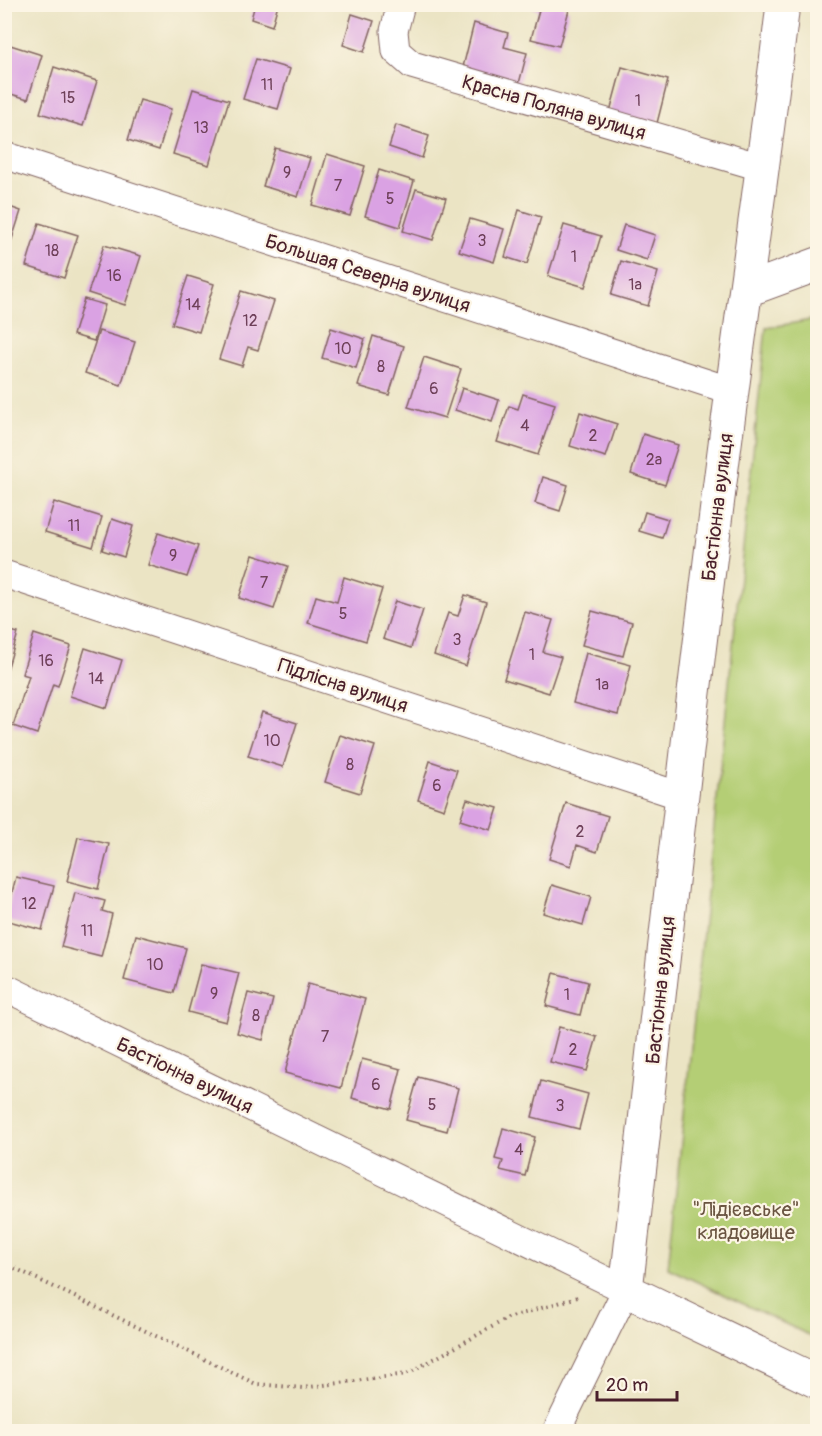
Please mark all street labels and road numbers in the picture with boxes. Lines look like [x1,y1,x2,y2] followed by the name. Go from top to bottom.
[459,69,649,146] street label: Красна Поляна вулиця
[262,228,474,318] street label: Большая Северна вулиця
[696,432,739,582] street label: Бастіонна вулиця
[275,653,411,718] street label: Підлісна вулиця
[640,915,681,1065] street label: Бастіонна вулиця
[112,1032,257,1119] street label: Бастіонна вулиця

